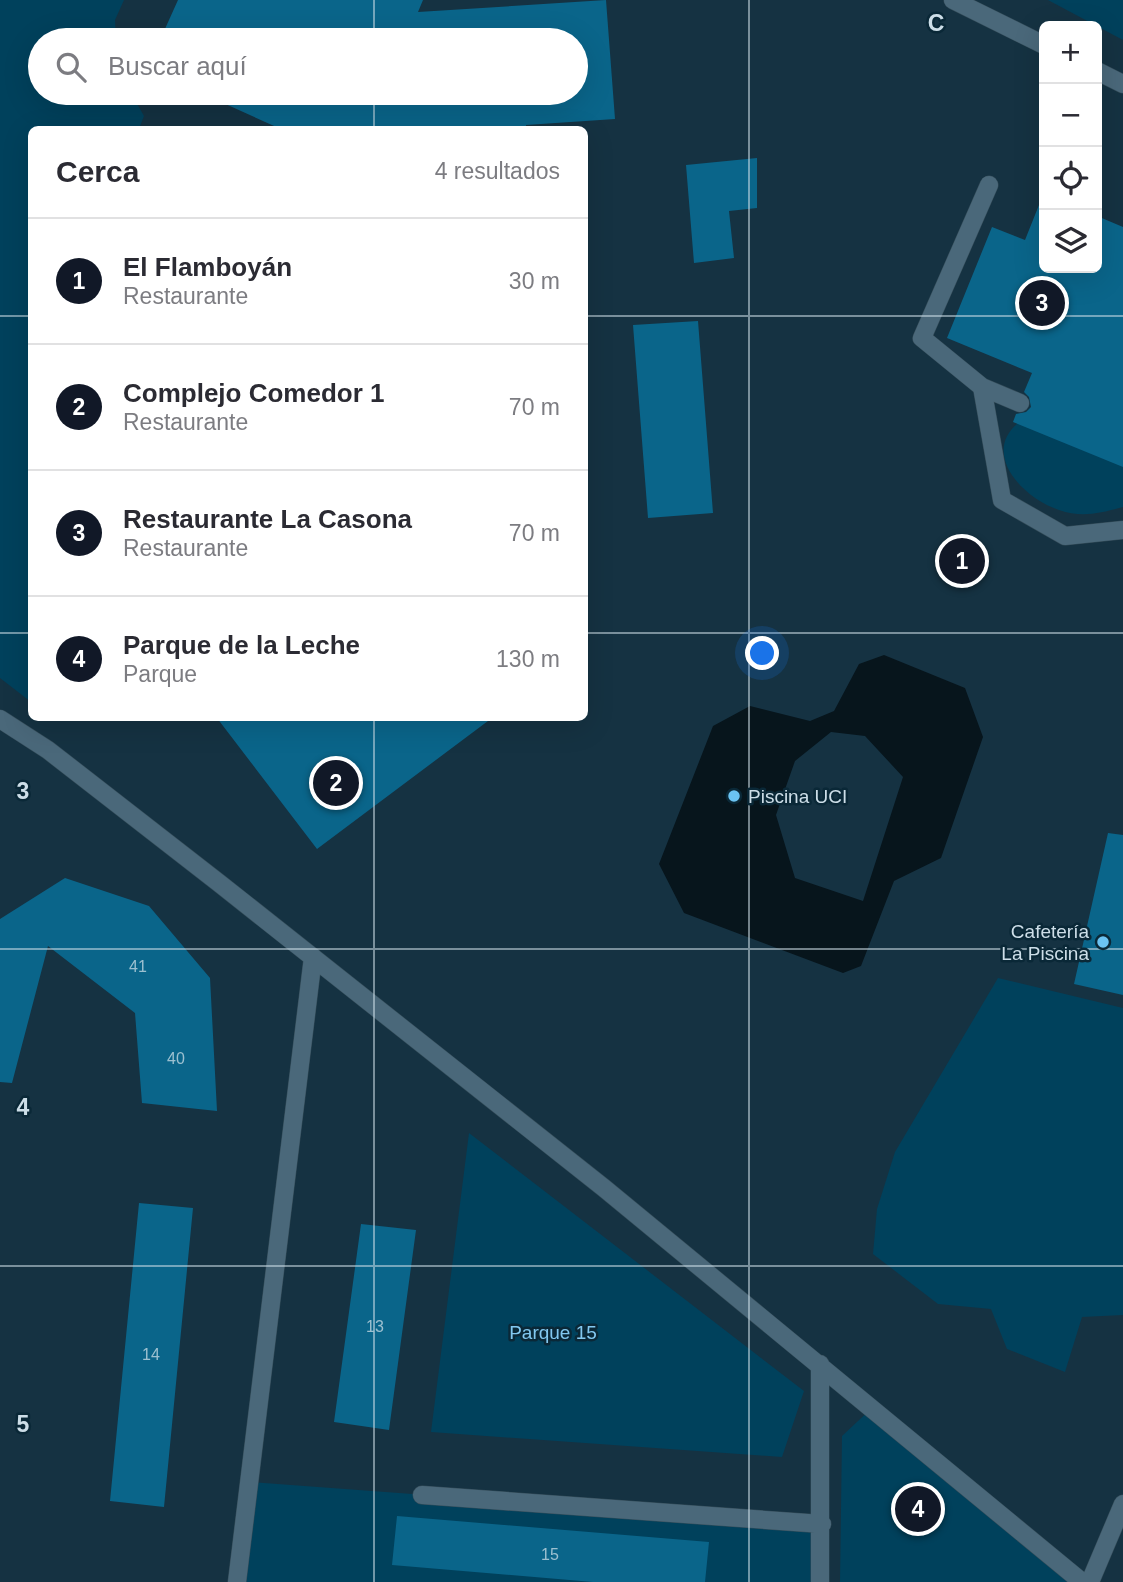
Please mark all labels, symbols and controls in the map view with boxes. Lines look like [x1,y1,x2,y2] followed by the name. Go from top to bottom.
[928,10,944,36] text: C
[1039,21,1102,273] map controls
[1039,21,1102,84] button: +
[28,28,588,105] search box
[52,48,90,86] icon: search
[108,51,247,81] text: Buscar aquí
[1039,84,1102,147] button: −
[1039,147,1102,210] button: locate
[56,155,139,188] text: Cerca
[435,158,560,184] text: 4 resultados
[1039,210,1102,273] button: layers
[123,252,292,282] text: El Flamboyán
[73,268,85,294] text: 1
[509,268,560,294] text: 30 m
[1019,277,1065,329] pin: 3
[123,283,248,309] text: Restaurante
[123,378,384,408] text: Complejo Comedor 1
[73,394,85,420] text: 2
[509,394,560,420] text: 70 m
[123,409,248,435] text: Restaurante
[123,504,412,534] text: Restaurante La Casona
[73,520,85,546] text: 3
[509,520,560,546] text: 70 m
[123,535,248,561] text: Restaurante
[939,535,985,587] pin: 1
[123,630,360,660] text: Parque de la Leche
[745,636,779,670] your location
[73,646,85,672] text: 4
[496,646,560,672] text: 130 m
[123,661,197,687] text: Parque
[313,757,359,809] pin: 2
[17,778,29,804] text: 3
[748,786,847,807] place label: Piscina UCI
[726,788,742,804] marker: Piscina UCI
[1001,921,1089,964] place label: Cafetería La Piscina
[1095,934,1111,950] marker: Cafetería La Piscina
[129,958,147,975] house number: 41
[167,1050,185,1067] house number: 40
[17,1094,30,1120] text: 4
[366,1318,384,1335] house number: 13
[509,1322,597,1343] park label: Parque 15
[142,1346,160,1363] house number: 14
[17,1411,30,1437] text: 5
[895,1483,941,1535] pin: 4
[541,1546,559,1563] house number: 15

